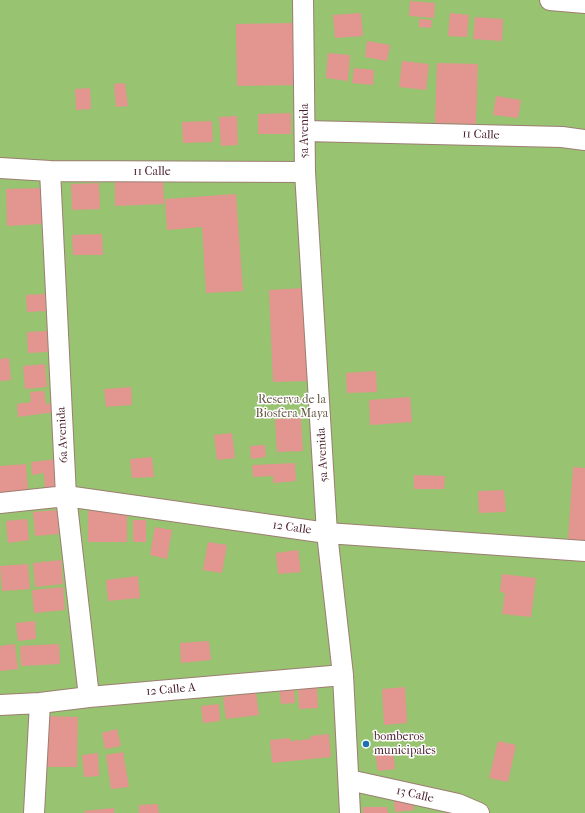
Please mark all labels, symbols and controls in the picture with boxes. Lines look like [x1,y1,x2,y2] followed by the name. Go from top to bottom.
[298,103,312,159] street label: 5a Avenida
[462,127,500,143] street label: 11 Calle
[133,165,171,179] street label: 11 Calle
[256,393,328,421] park label: Reserva de la Biosfera Maya
[54,406,72,464] street label: 6a Avenida
[314,427,332,483] street label: 5a Avenida
[272,518,312,538] street label: 12 Calle
[146,681,196,699] street label: 12 Calle A
[374,730,436,758] place label: bomberos municipales
[361,739,371,749] marker: bomberos municipales
[395,784,435,806] street label: 13 Calle

